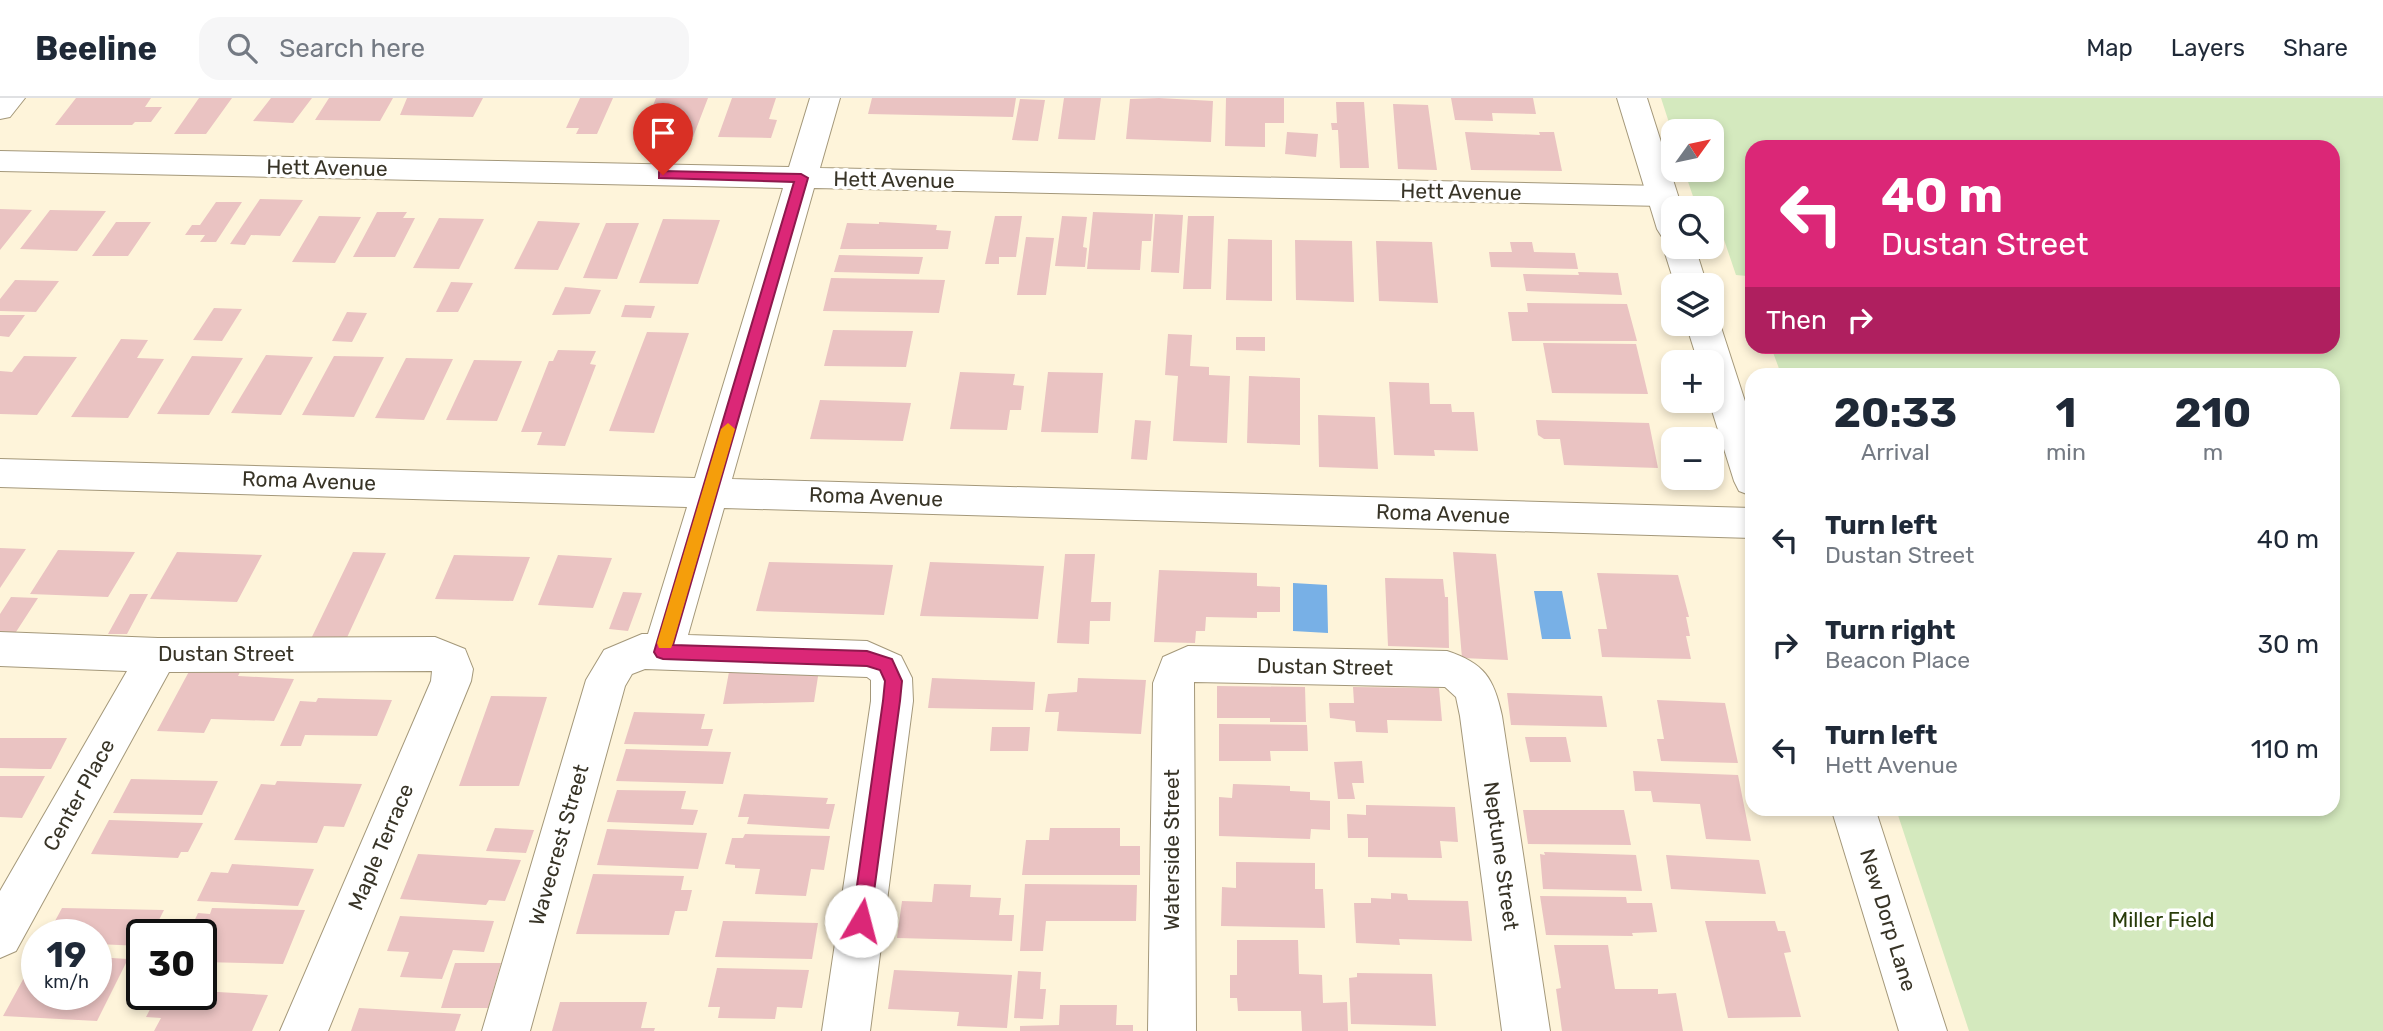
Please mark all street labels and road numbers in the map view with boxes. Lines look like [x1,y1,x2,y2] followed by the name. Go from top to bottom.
[266,154,388,181] street label: Hett Avenue
[833,166,955,193] street label: Hett Avenue
[1400,178,1522,205] street label: Hett Avenue
[242,466,376,495] street label: Roma Avenue
[809,482,943,511] street label: Roma Avenue
[1376,499,1510,528] street label: Roma Avenue
[158,641,294,666] street label: Dustan Street
[1257,653,1393,680] street label: Dustan Street
[37,734,120,855] street label: Center Place
[524,761,594,928] street label: Wavecrest Street
[1159,769,1184,931] street label: Waterside Street
[343,780,418,914] street label: Maple Terrace
[1479,780,1524,932] street label: Neptune Street
[1855,846,1922,994] street label: New Dorp Lane

